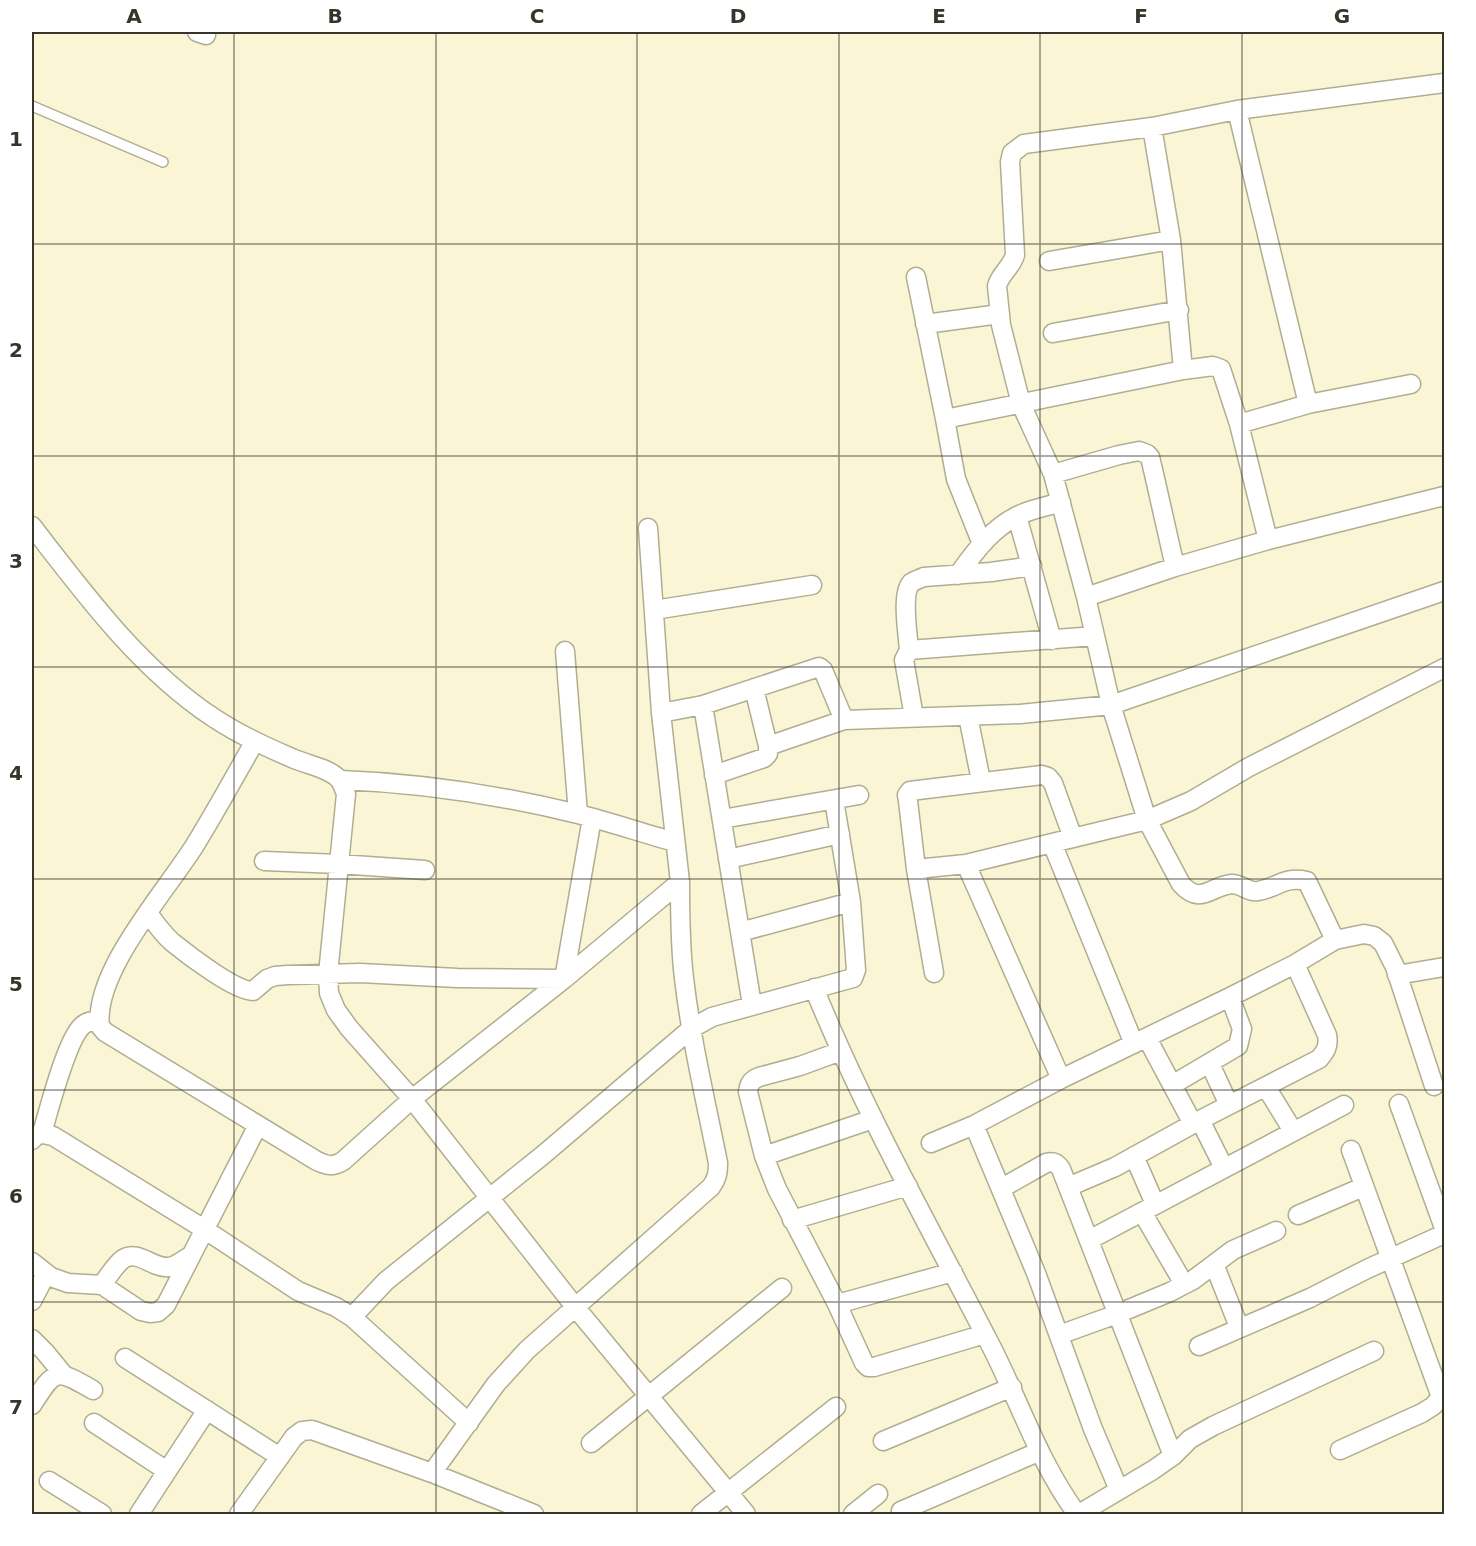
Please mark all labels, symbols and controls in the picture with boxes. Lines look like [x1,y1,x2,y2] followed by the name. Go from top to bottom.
[126,4,142,28] text: A
[327,4,343,28] text: B
[530,4,544,28] text: C
[730,4,746,28] text: D
[932,4,946,28] text: E
[1134,4,1148,28] text: F
[1334,4,1350,28] text: G
[9,127,23,151] text: 1
[9,338,23,362] text: 2
[9,549,23,573] text: 3
[9,761,23,785] text: 4
[9,972,23,996] text: 5
[9,1184,23,1208] text: 6
[9,1395,23,1419] text: 7

